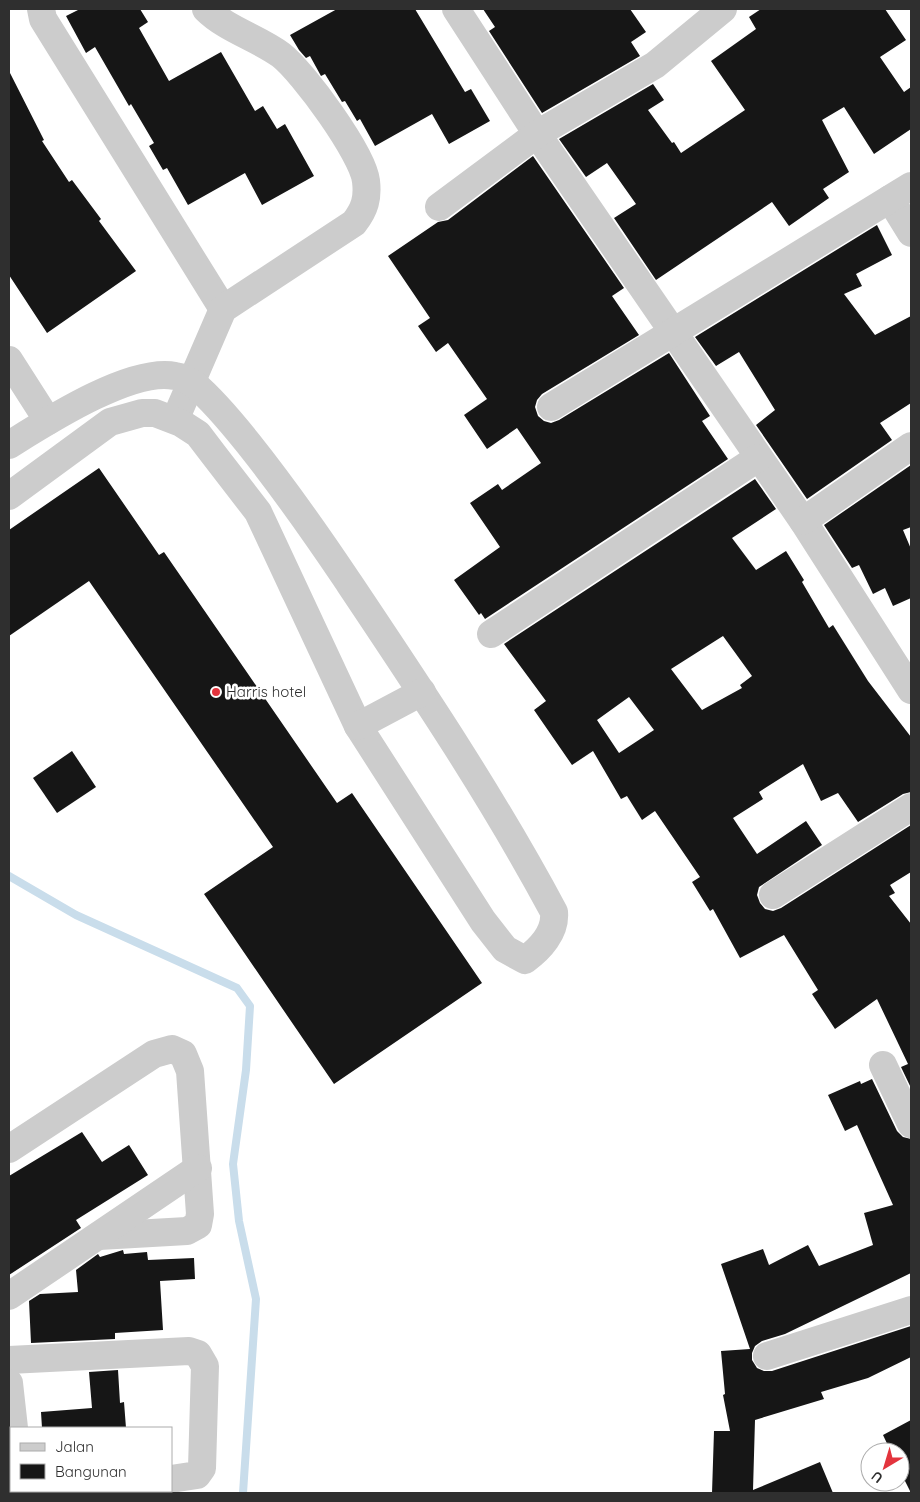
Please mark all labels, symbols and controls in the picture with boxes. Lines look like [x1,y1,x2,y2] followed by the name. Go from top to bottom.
[226,682,306,701] place label: Harris hotel
[210,686,222,698] marker: Harris hotel
[10,1427,172,1492] legend
[55,1437,94,1456] text: Jalan
[860,1442,910,1492] north arrow
[55,1462,127,1481] text: Bangunan
[868,1467,886,1487] text: U

